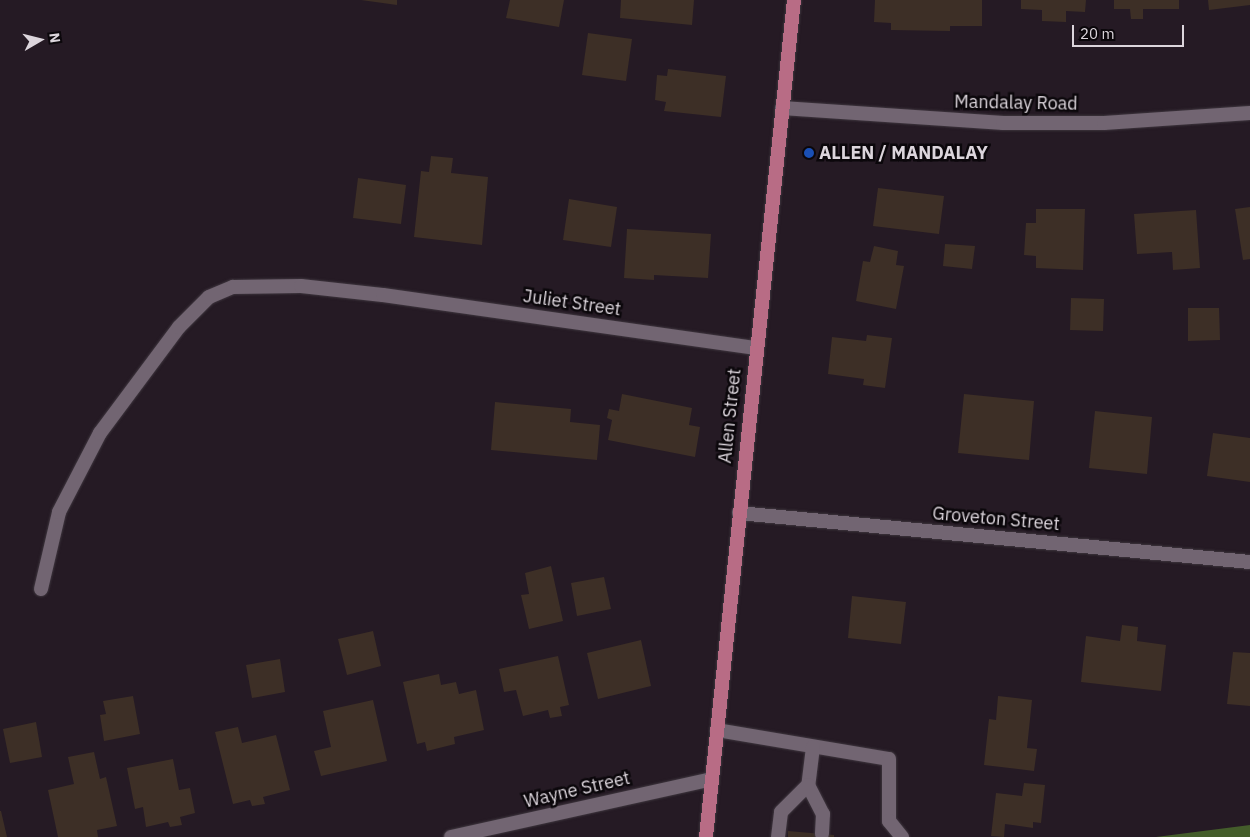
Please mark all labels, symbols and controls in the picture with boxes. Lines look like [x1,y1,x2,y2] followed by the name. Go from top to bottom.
[15,15,65,65] north arrow
[1075,15,1188,47] scale bar
[1080,24,1115,43] text: 20 m
[45,32,64,44] text: N
[954,91,1078,115] street label: Mandalay Road
[819,142,988,164] place label: ALLEN / MANDALAY
[803,147,815,159] marker: ALLEN / MANDALAY
[522,285,622,321] street label: Juliet Street
[714,368,746,464] street label: Allen Street
[931,503,1061,535] street label: Groveton Street
[522,767,632,813] street label: Wayne Street

